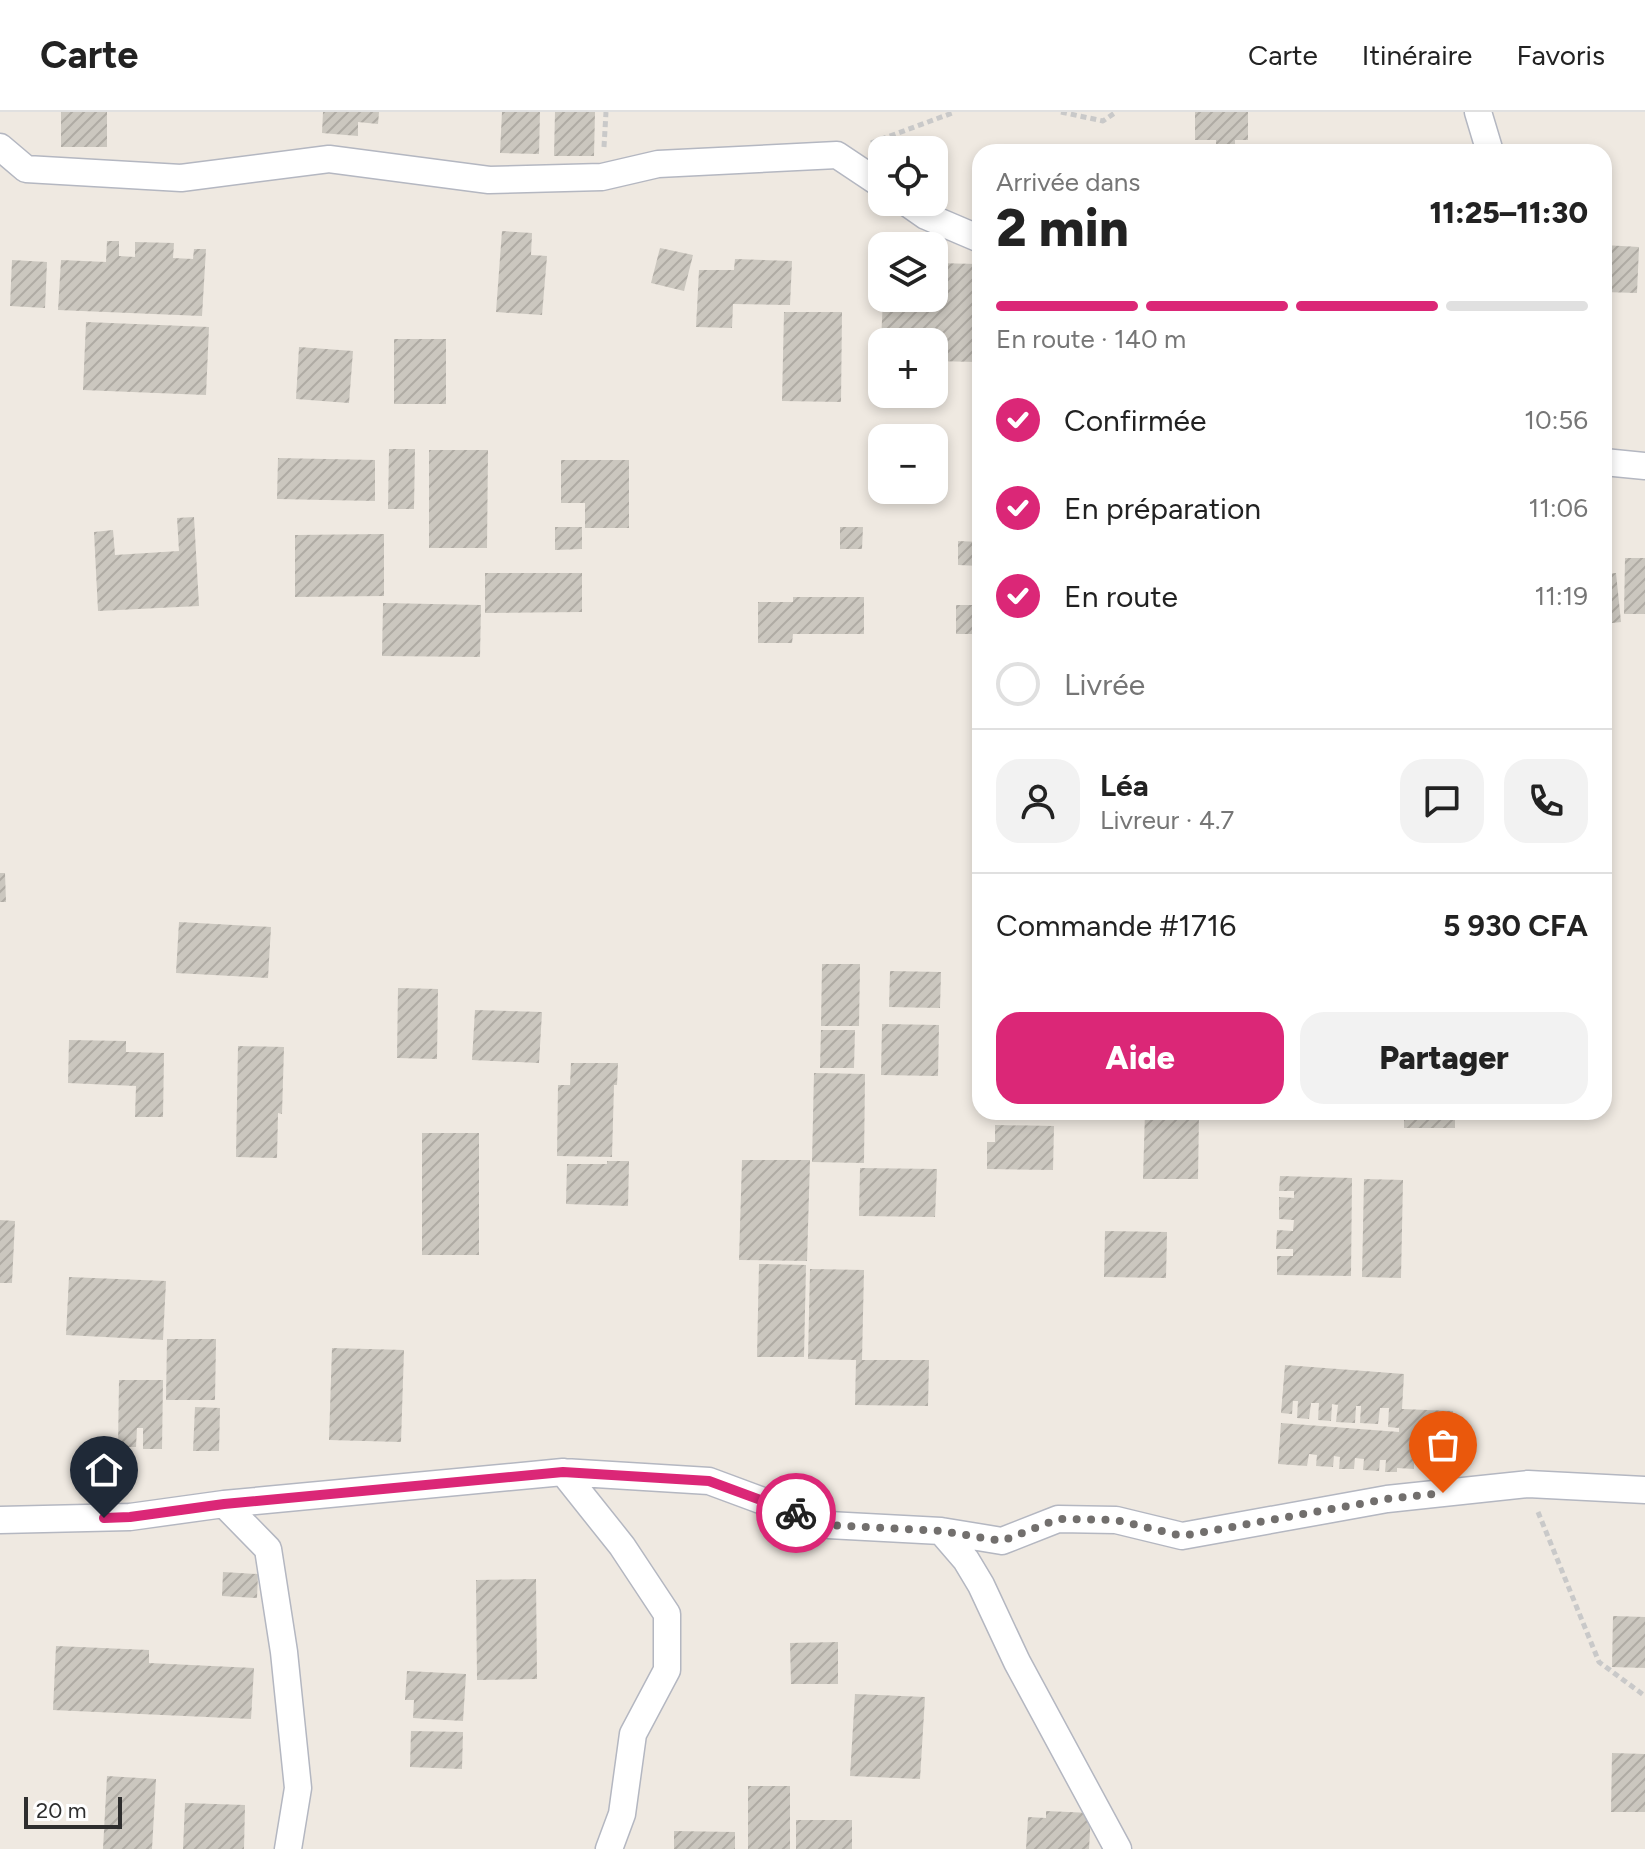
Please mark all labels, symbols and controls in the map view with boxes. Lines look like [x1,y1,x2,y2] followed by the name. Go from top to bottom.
[40,32,138,78] text: Carte
[1248,38,1318,72] text: Carte
[1362,38,1472,72] text: Itinéraire
[1516,38,1605,72] text: Favoris
[868,136,948,504] map controls
[868,136,948,216] button: locate
[996,166,1140,198] text: Arrivée dans
[1429,194,1588,231] text: 11:25–11:30
[996,197,1129,259] text: 2 min
[868,232,948,312] button: layers
[996,323,1186,355] text: En route · 140 m
[868,328,948,408] button: +
[996,398,1040,442] icon: check
[1064,402,1206,439] text: Confirmée
[1524,404,1588,436] text: 10:56
[868,424,948,504] button: −
[996,486,1040,530] icon: check
[1064,490,1261,527] text: En préparation
[1529,492,1588,524] text: 11:06
[996,574,1040,618] icon: check
[1064,578,1178,615] text: En route
[1534,580,1588,612] text: 11:19
[1064,666,1145,703] text: Livrée
[996,759,1080,843] button: person
[1400,759,1484,843] button: chat
[1504,759,1588,843] button: phone
[1100,767,1149,804] text: Léa
[1100,804,1234,836] text: Livreur · 4.7
[996,907,1236,944] text: Commande #1716
[1443,907,1588,944] text: 5 930 CFA
[996,1012,1284,1104] button: Aide
[1300,1012,1588,1104] button: Partager
[1409,1411,1477,1493] pin
[1421,1423,1465,1467] icon: bag
[70,1436,138,1518] pin
[82,1448,126,1492] icon: home
[756,1473,836,1553] courier
[774,1491,818,1535] icon: bike
[24,1793,122,1829] scale bar
[36,1797,87,1824] text: 20 m

